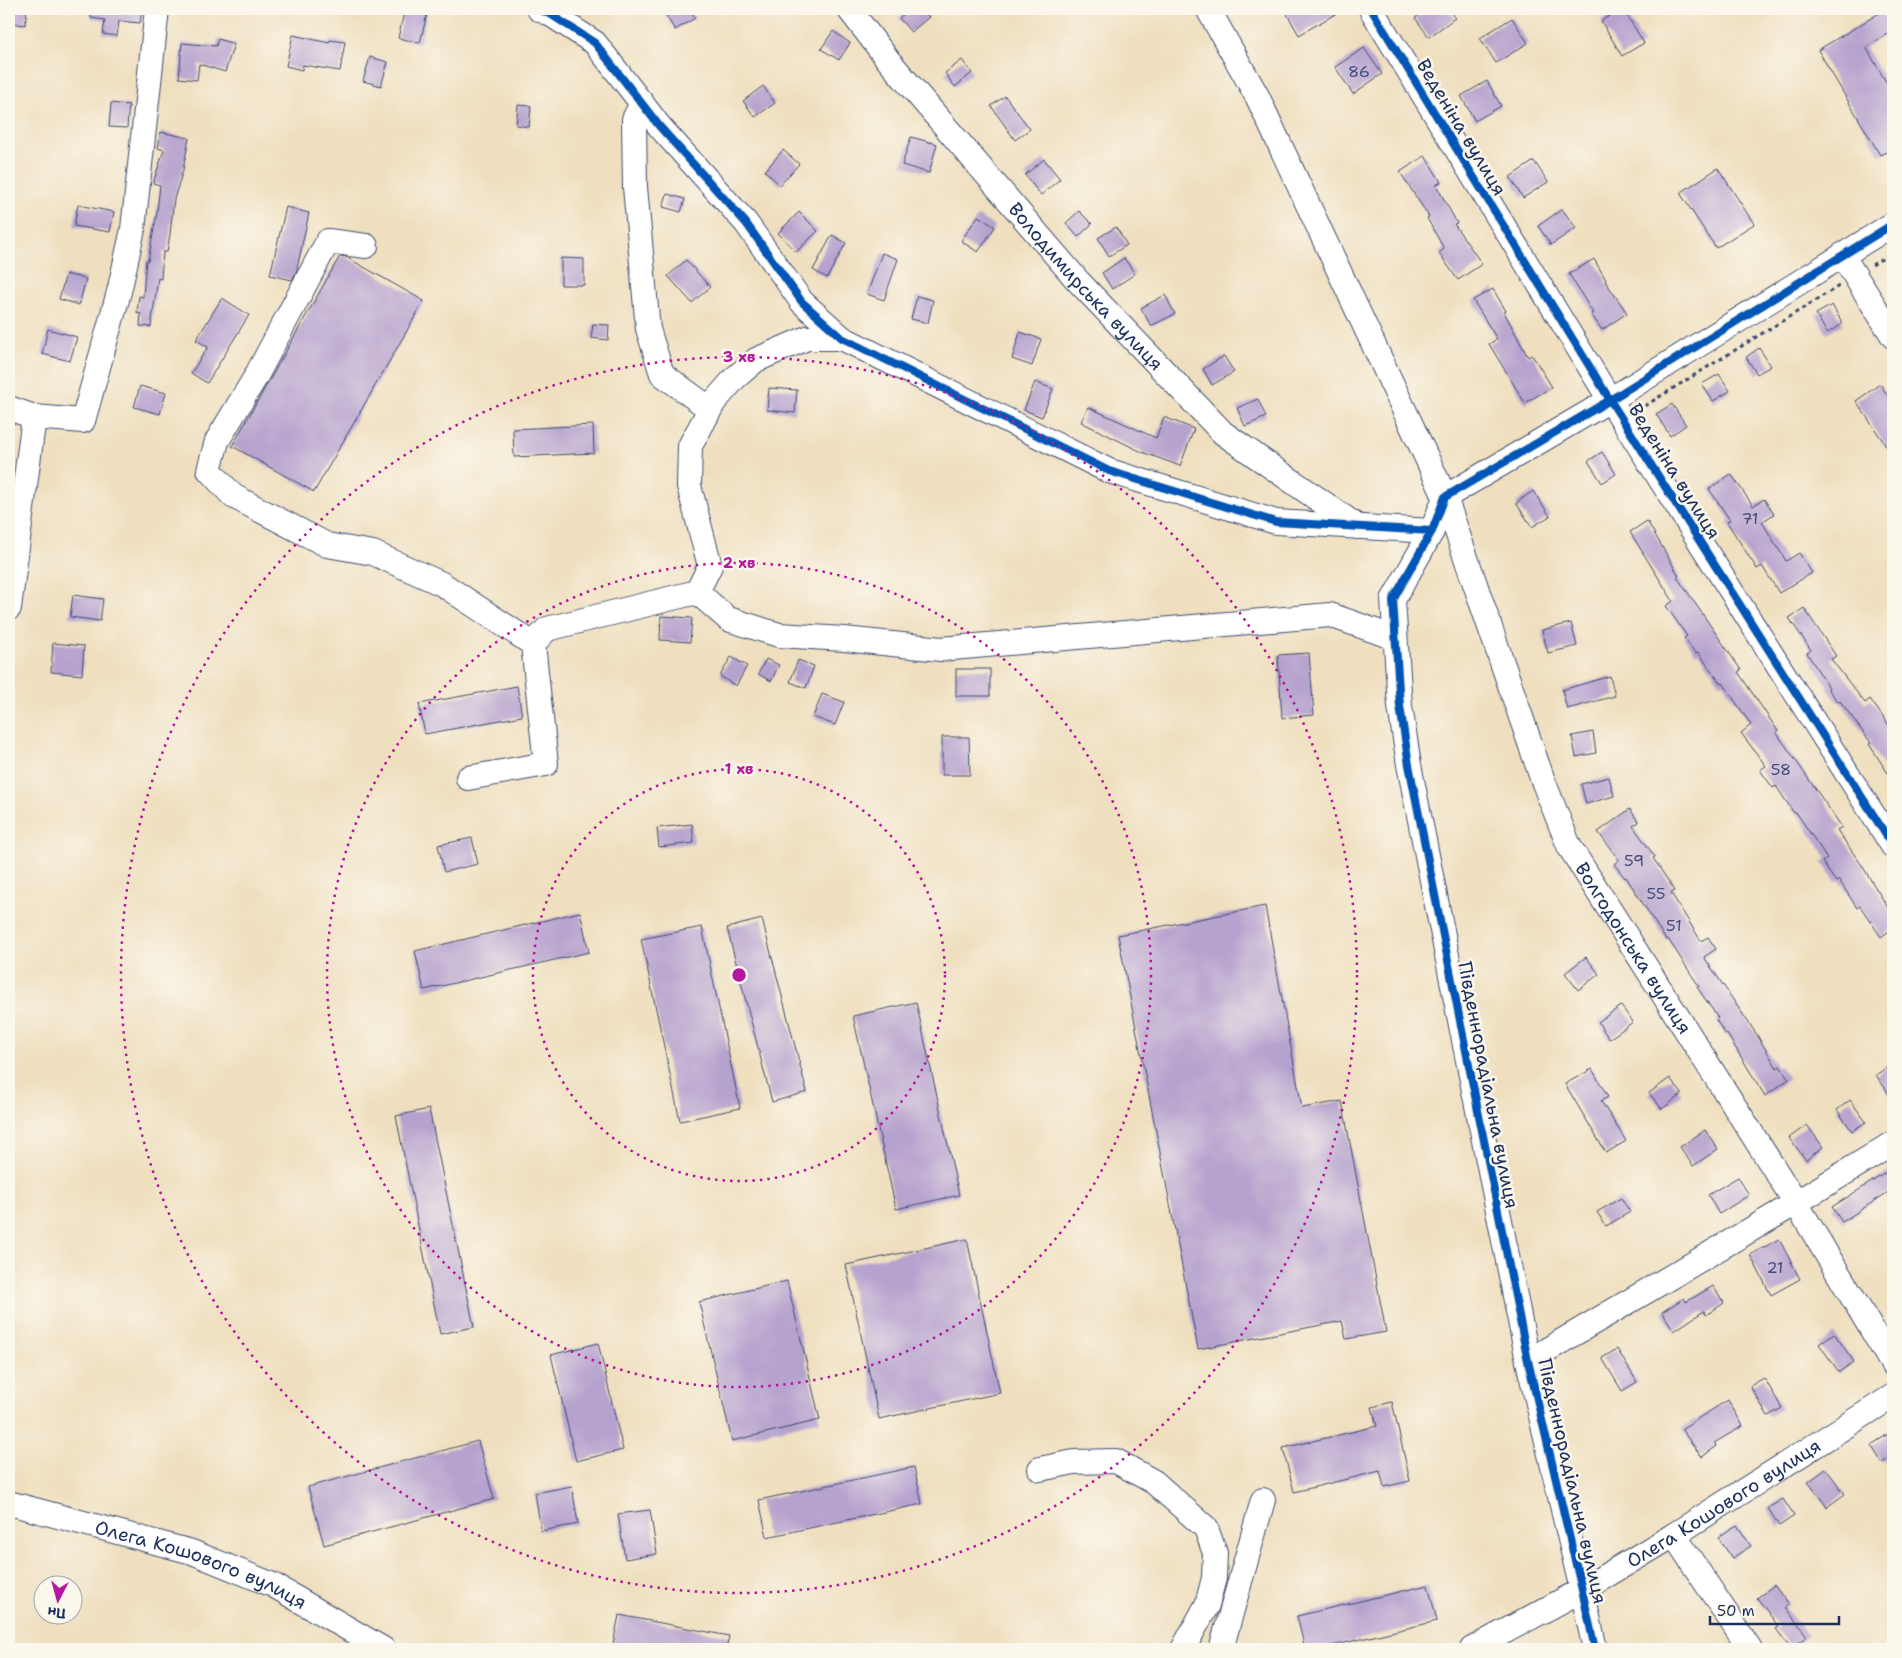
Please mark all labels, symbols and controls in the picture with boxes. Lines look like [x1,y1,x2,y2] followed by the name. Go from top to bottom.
[1411,54,1512,200] street label: Веденіна вулиця
[1348,61,1370,82] house number: 86
[1003,197,1169,376] street label: Володимирська вулиця
[723,347,755,367] text: 3 хв
[1623,399,1726,544] street label: Веденіна вулиця
[1741,508,1759,529] house number: 71
[723,553,755,573] text: 2 хв
[724,759,754,779] text: 1 хв
[1771,759,1791,780] house number: 58
[1624,850,1644,871] house number: 59
[1570,858,1697,1039] street label: Волгодонська вулиця
[1646,883,1666,904] house number: 55
[1666,915,1682,936] house number: 51
[1452,959,1525,1211] street label: Південнорадіальна вулиця
[730,966,748,984] centre of rings
[1766,1257,1784,1278] house number: 21
[1532,1356,1613,1606] street label: Південнорадіальна вулиця
[1622,1433,1826,1574] street label: Олега Кошового вулиця
[92,1515,311,1615] street label: Олега Кошового вулиця
[32,1576,82,1626] north arrow
[1710,1593,1838,1625] scale bar
[1717,1601,1755,1621] text: 50 m
[47,1603,67,1623] text: Пн

